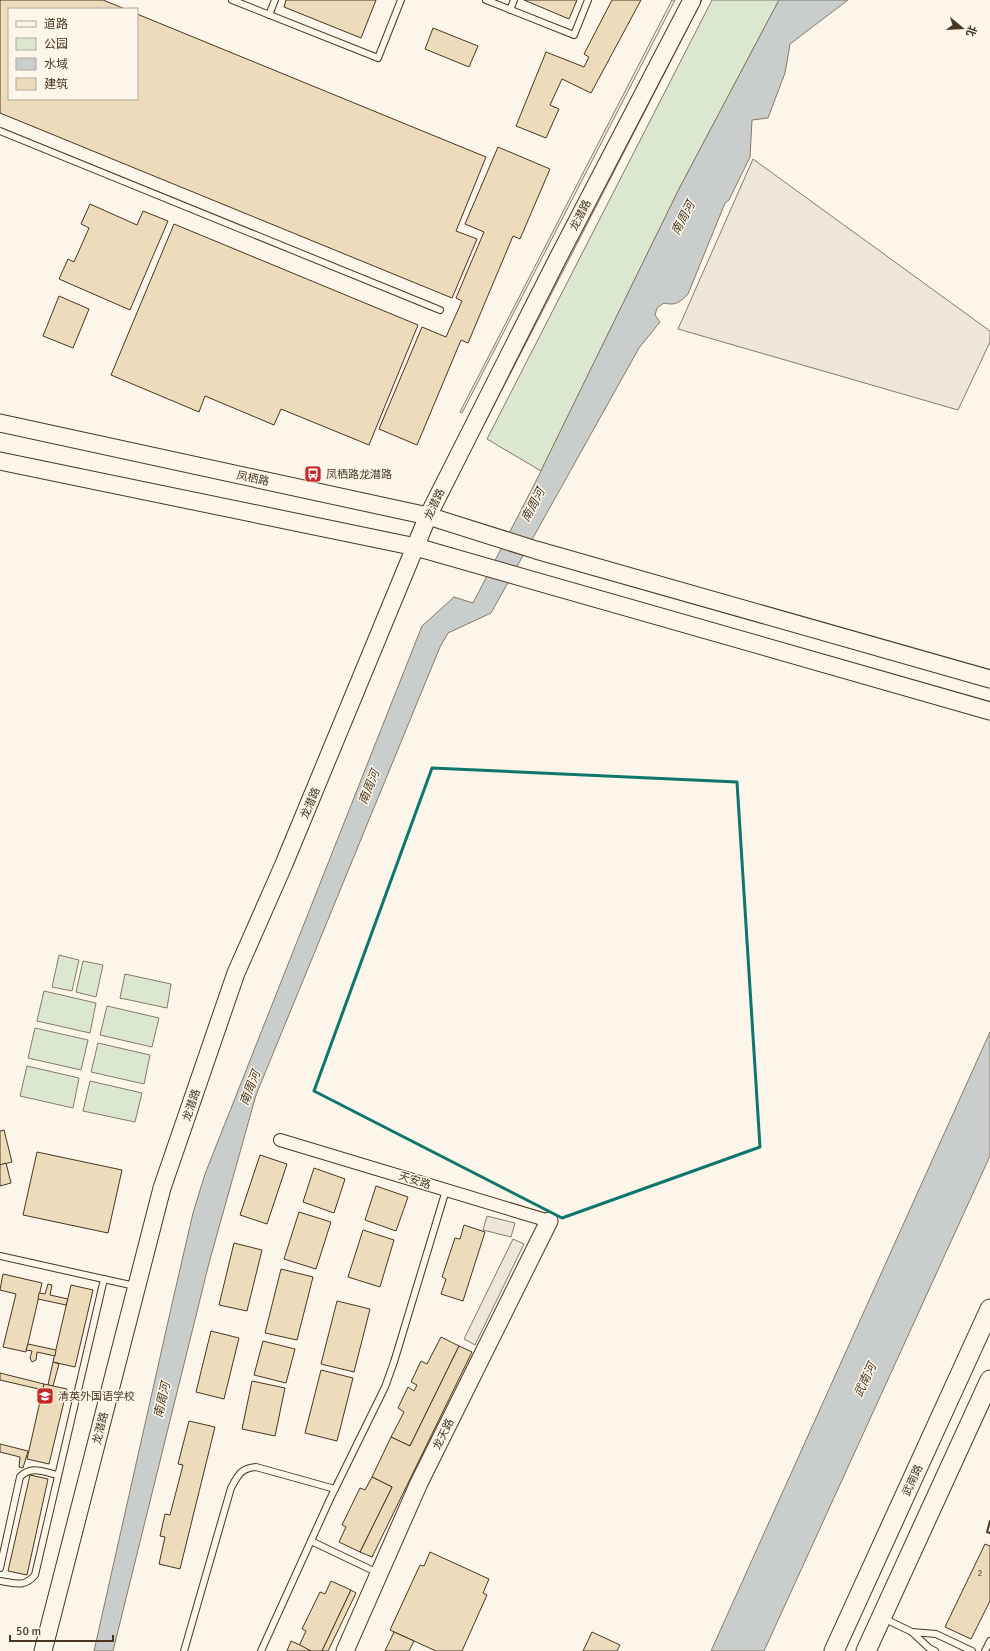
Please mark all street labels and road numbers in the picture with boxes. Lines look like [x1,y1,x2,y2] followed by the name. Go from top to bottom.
[567,198,594,233] street label: 龙潜路
[235,469,270,488] street label: 凤栖路
[422,487,447,522] street label: 龙潜路
[298,785,323,821] street label: 龙潜路
[180,1087,203,1123] street label: 龙潜路
[397,1169,433,1192] street label: 天安路
[90,1411,111,1446] street label: 龙潜路
[430,1417,457,1452] street label: 龙天路
[900,1463,925,1498] street label: 武南路

